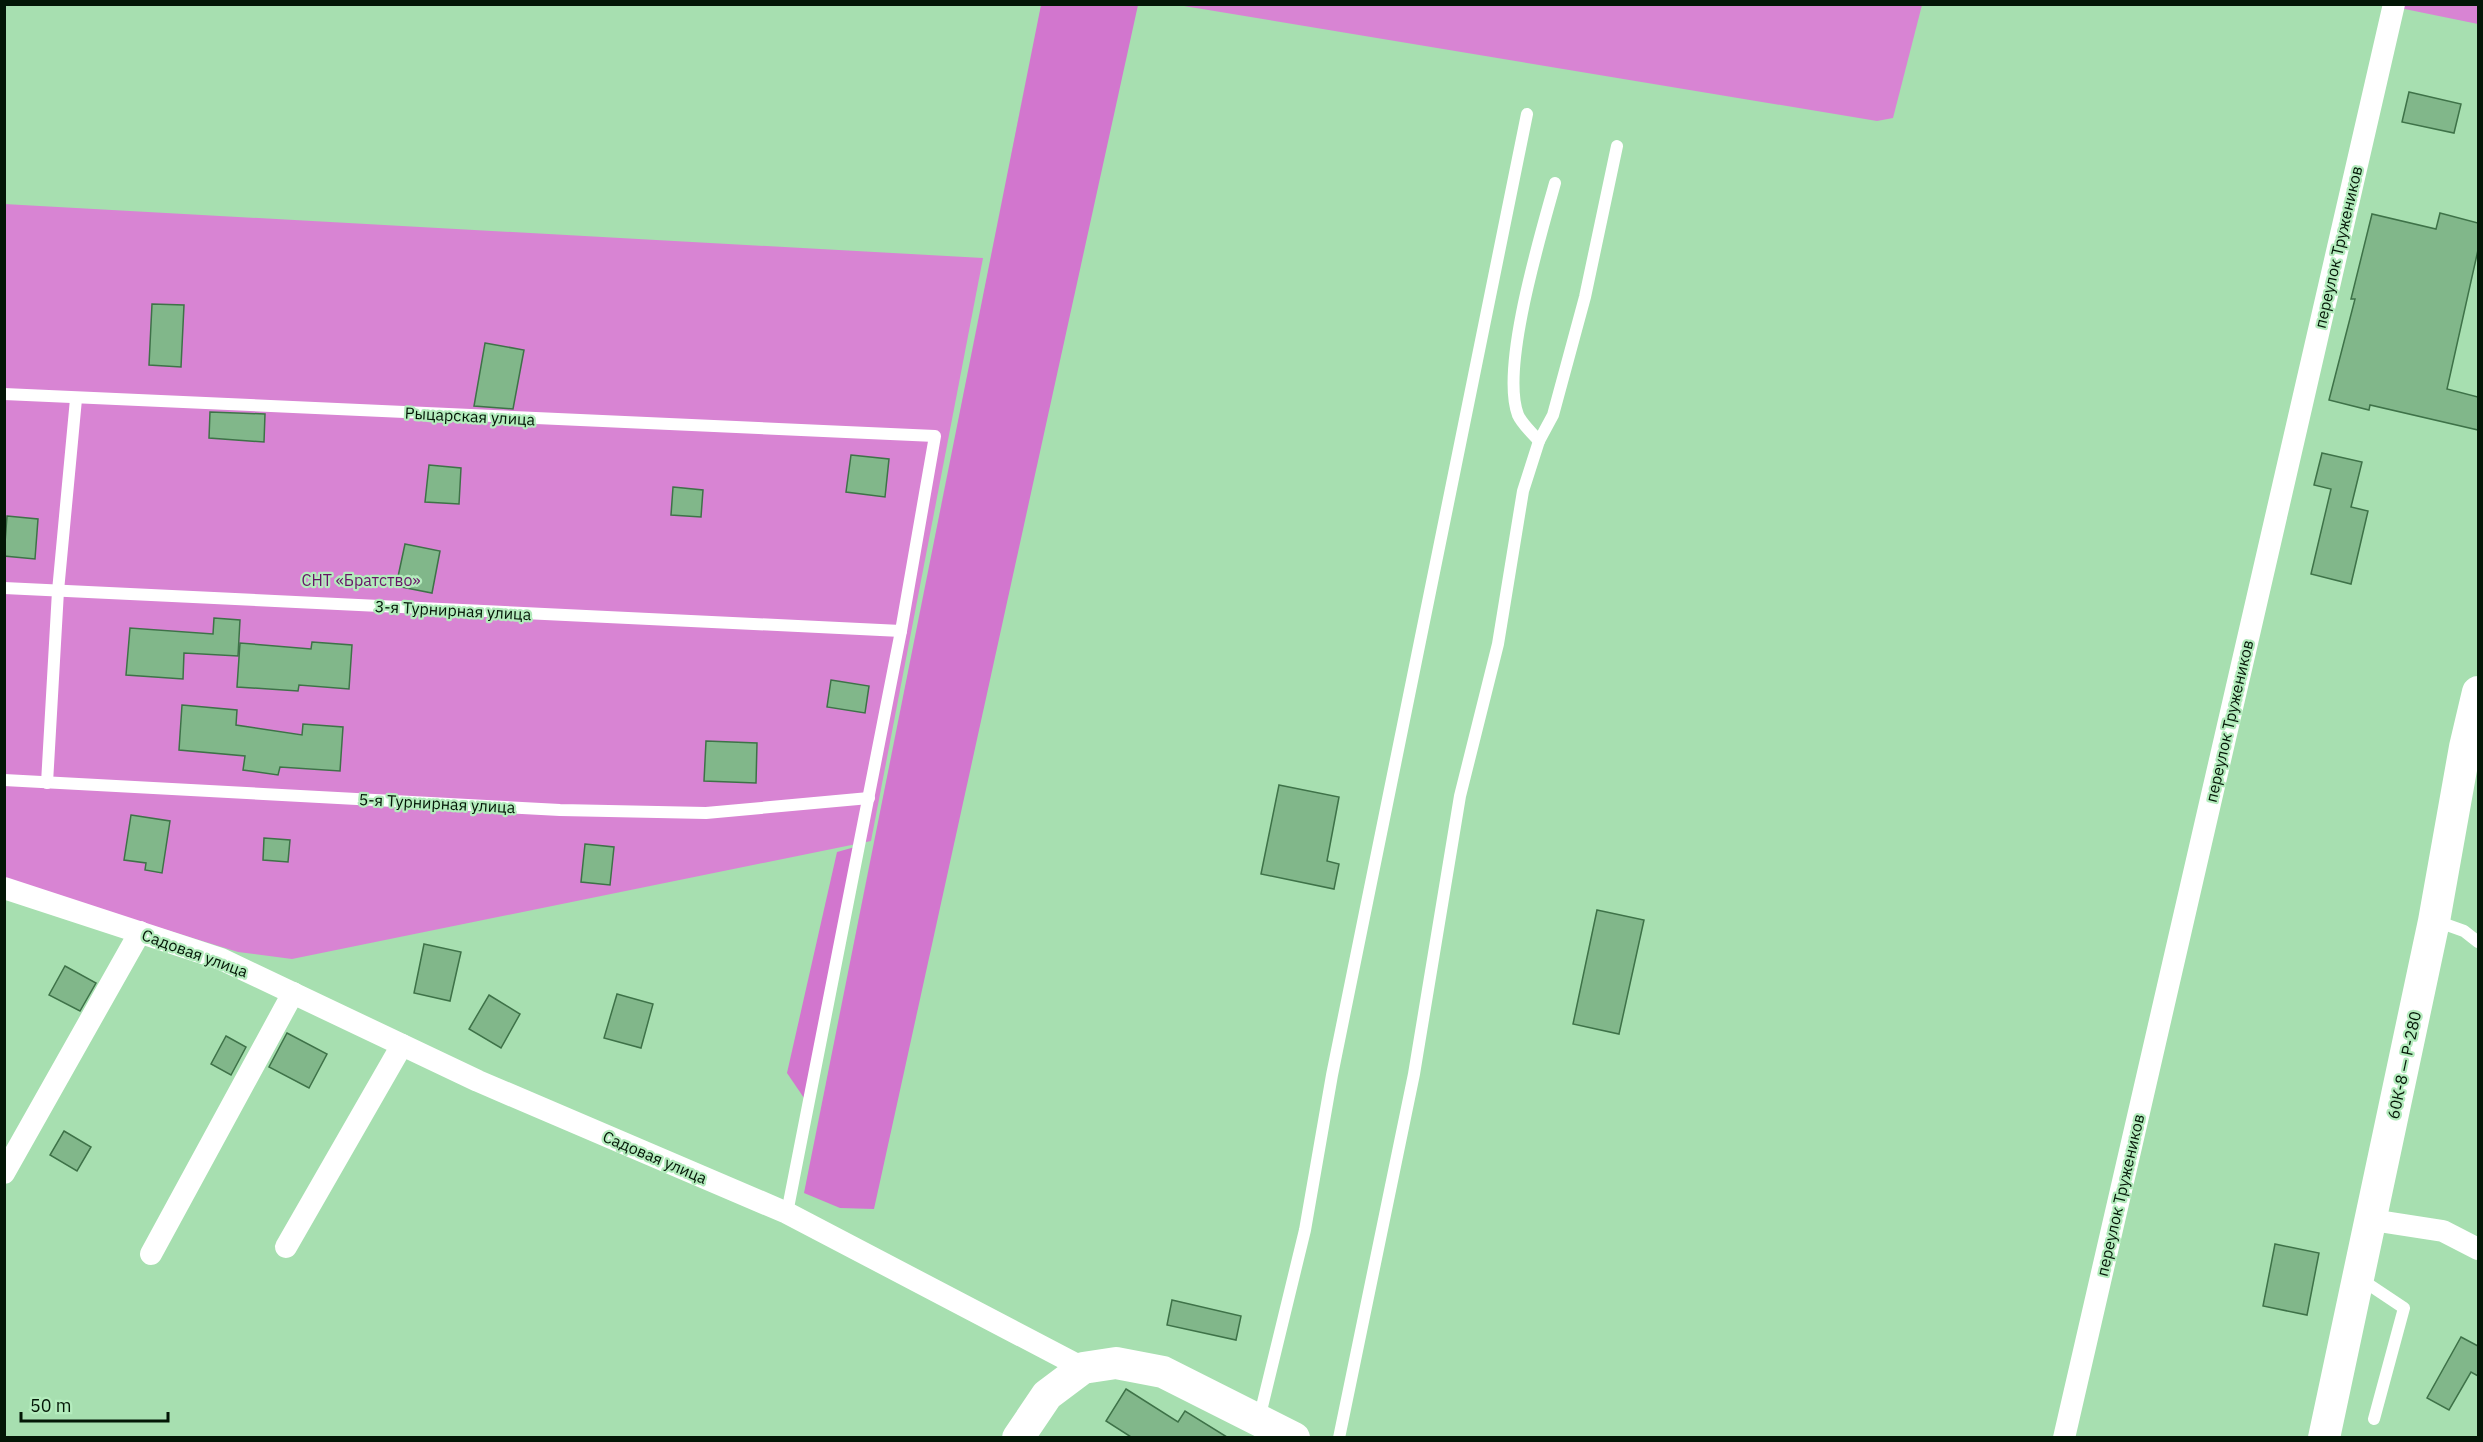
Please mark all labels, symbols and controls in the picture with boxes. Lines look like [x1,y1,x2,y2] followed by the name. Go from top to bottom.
[2310,164,2366,330] street label: переулок Тружеников
[404,403,536,429] street label: Рыцарская улица
[301,570,421,590] park label: СНТ «Братство»
[374,596,532,624] street label: 3-я Турнирная улица
[2201,638,2257,804] street label: переулок Тружеников
[358,789,516,817] street label: 5-я Турнирная улица
[139,925,251,982] street label: Садовая улица
[2383,1009,2425,1121] street label: 60К-8 — Р-280
[2092,1112,2148,1278] street label: переулок Тружеников
[600,1126,711,1188] street label: Садовая улица
[21,1385,168,1423] scale bar
[30,1394,72,1417] text: 50 m

